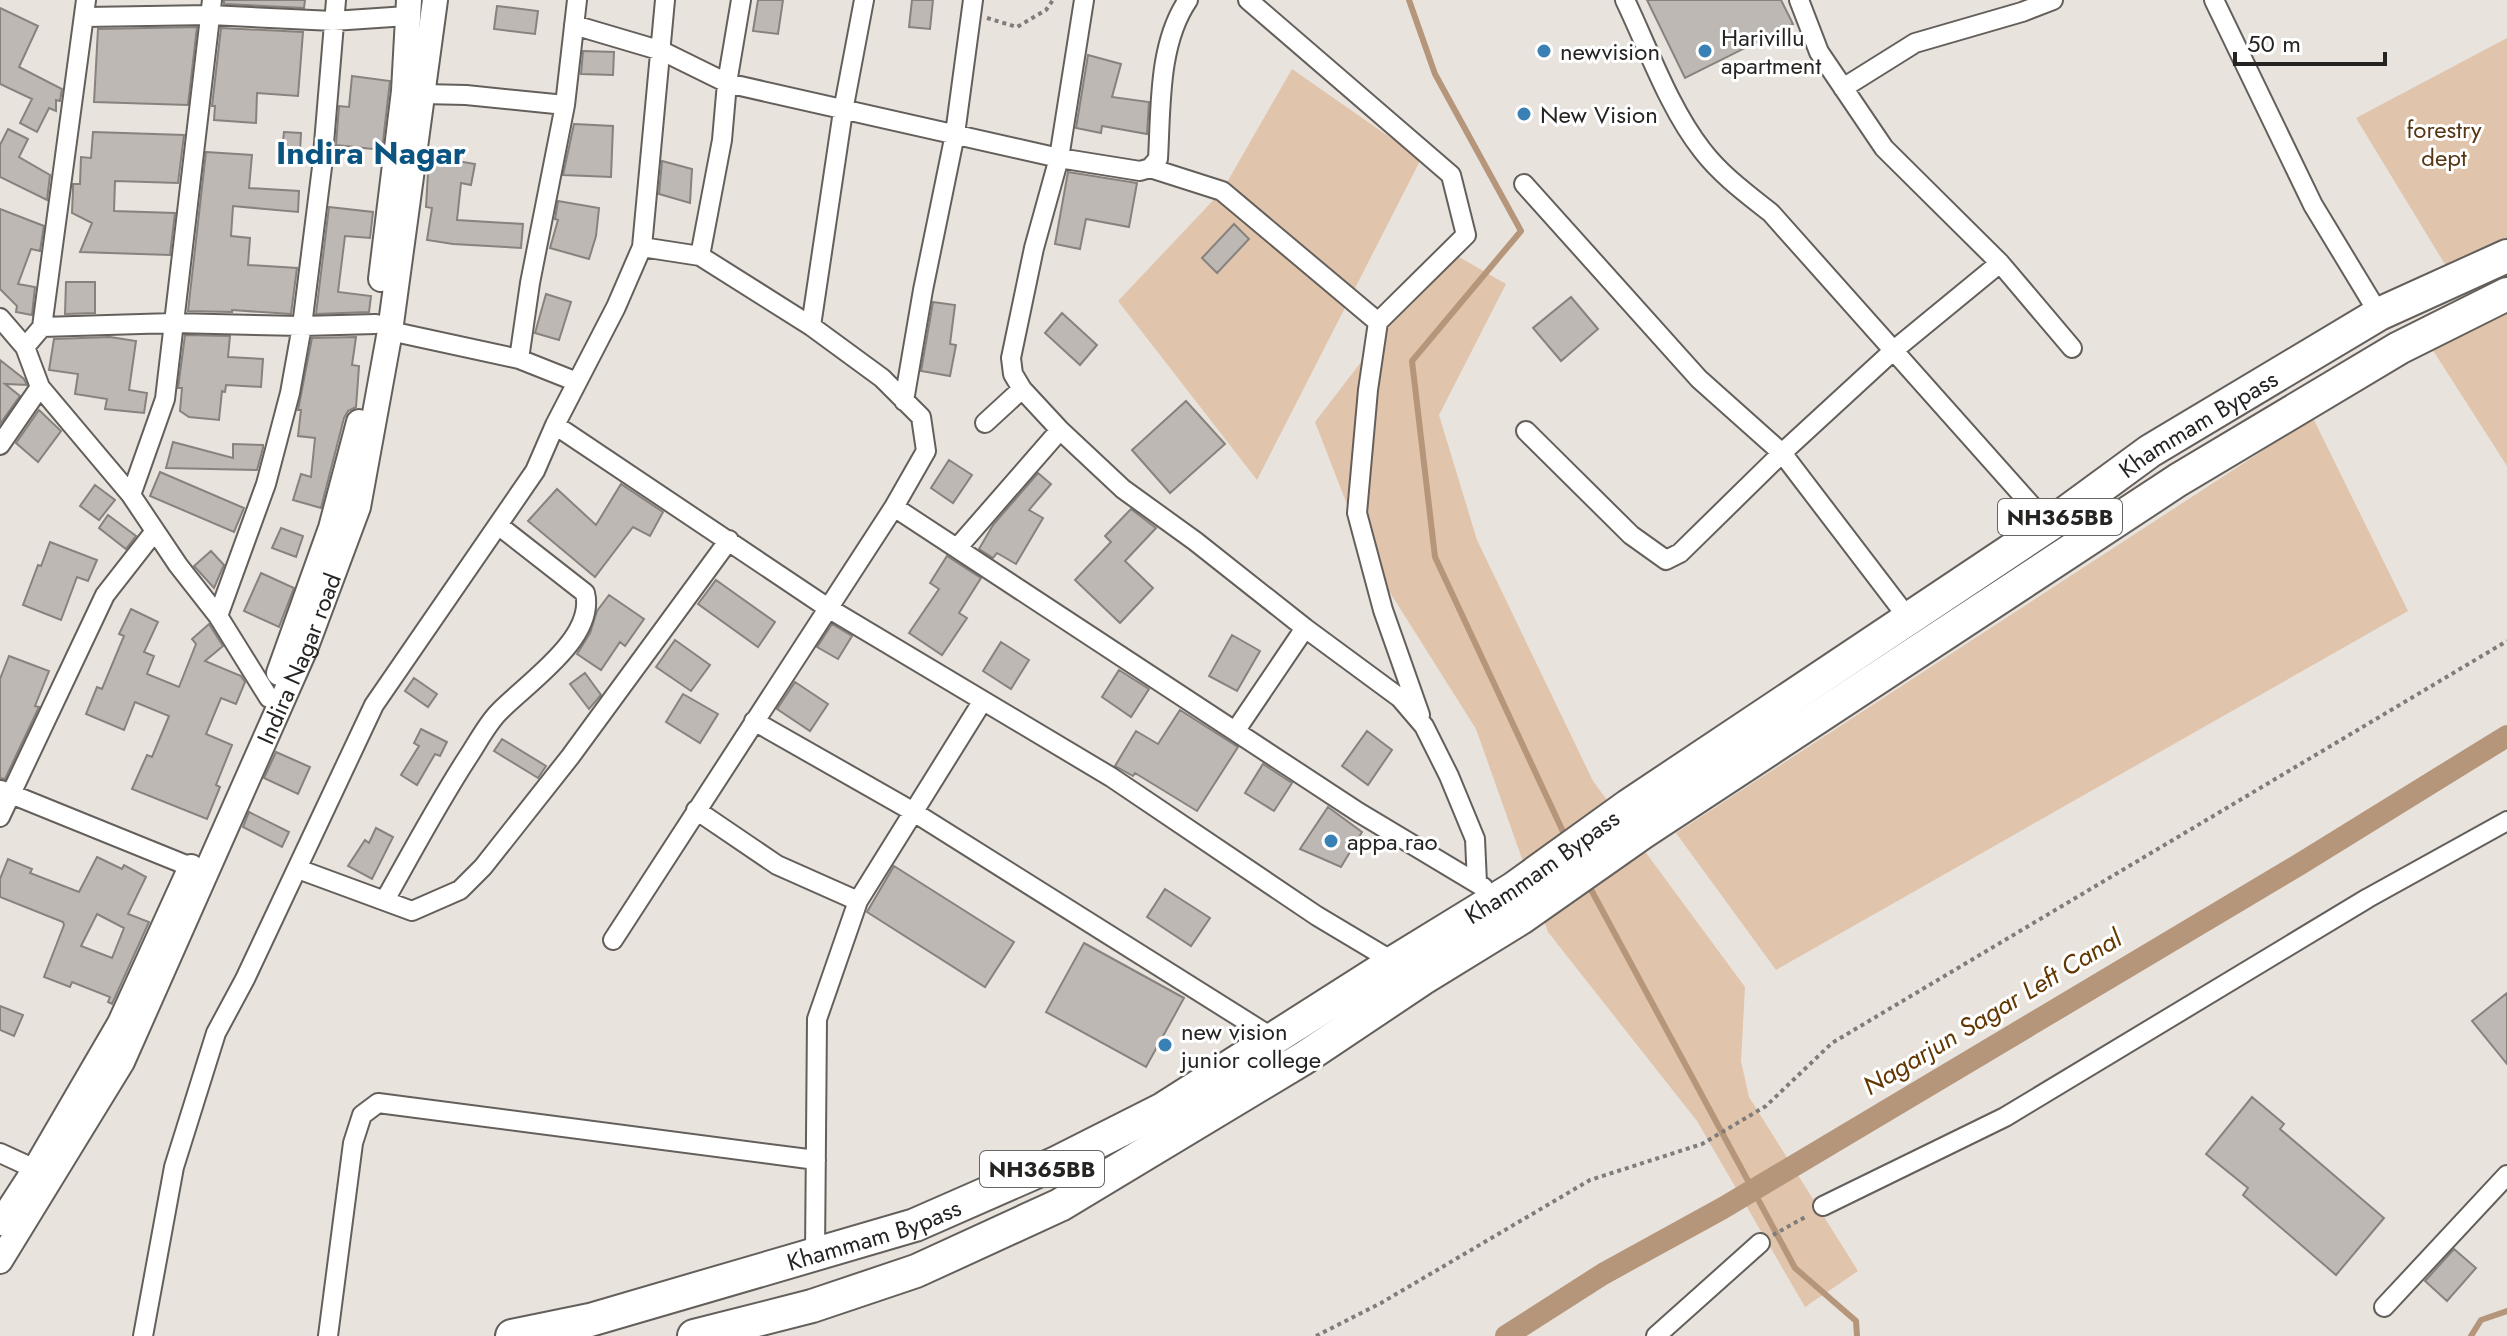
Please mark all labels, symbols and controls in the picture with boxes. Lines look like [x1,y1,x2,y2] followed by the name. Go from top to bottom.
[2235,16,2385,66] scale bar
[1721,20,1821,83] place label: Harivillu apartment
[2247,26,2301,61] text: 50 m
[1560,34,1660,69] place label: newvision
[1535,42,1553,60] marker: newvision
[1696,42,1714,60] marker: Harivillu apartment
[1540,97,1658,132] place label: New Vision
[1515,105,1533,123] marker: New Vision
[2406,112,2482,175] park label: forestry dept
[276,130,466,176] district label: Indira Nagar
[2111,361,2284,486] street label: Khammam Bypass
[1998,499,2122,535] road number: NH365BB
[248,568,349,750] street label: Indira Nagar road
[1458,800,1626,932] street label: Khammam Bypass
[1347,824,1438,859] place label: appa rao
[1322,832,1340,850] marker: appa rao
[1855,919,2130,1105] water label: Nagarjun Sagar Left Canal
[1179,1014,1321,1077] place label: new vision junior college
[1156,1036,1174,1054] marker: new vision junior college
[980,1151,1104,1187] road number: NH365BB
[783,1190,966,1279] street label: Khammam Bypass

